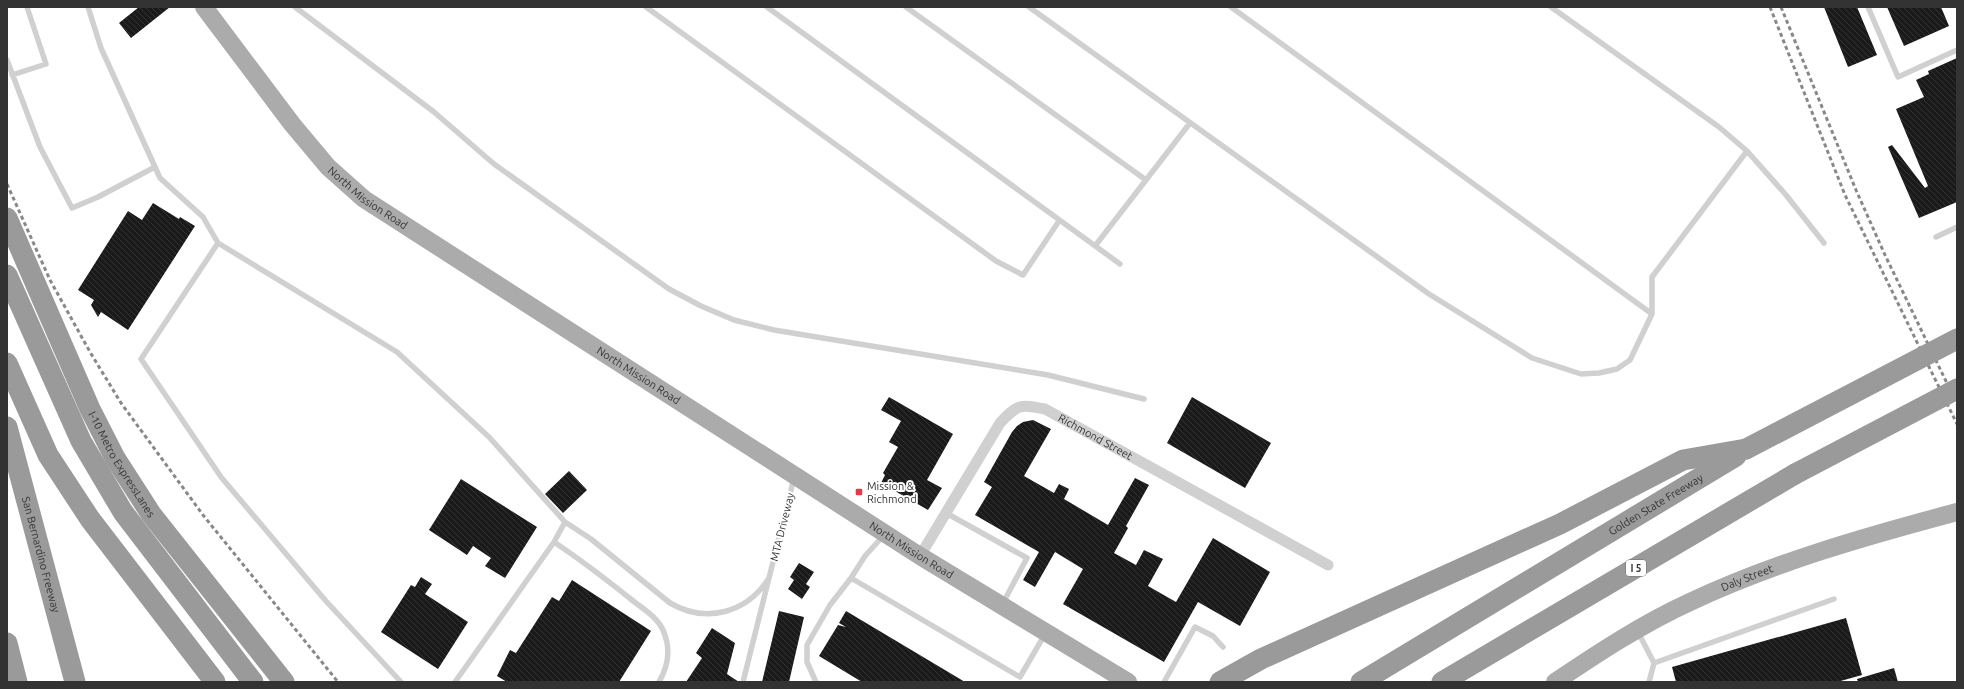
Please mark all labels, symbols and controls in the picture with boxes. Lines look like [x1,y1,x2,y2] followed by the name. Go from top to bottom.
[326,164,410,231] street label: North Mission Road
[595,344,683,407] street label: North Mission Road
[86,409,157,520] street label: I-10 Metro ExpressLanes
[1056,412,1135,462] street label: Richmond Street
[1606,471,1706,537] street label: Golden State Freeway
[867,480,917,505] place label: Mission & Richmond
[854,487,864,497] marker: Mission & Richmond
[768,491,796,563] street label: MTA Driveway
[20,495,62,614] street label: San Bernardino Freeway
[867,519,956,581] street label: North Mission Road
[1626,560,1646,576] road number: I 5
[1719,562,1775,593] street label: Daly Street

